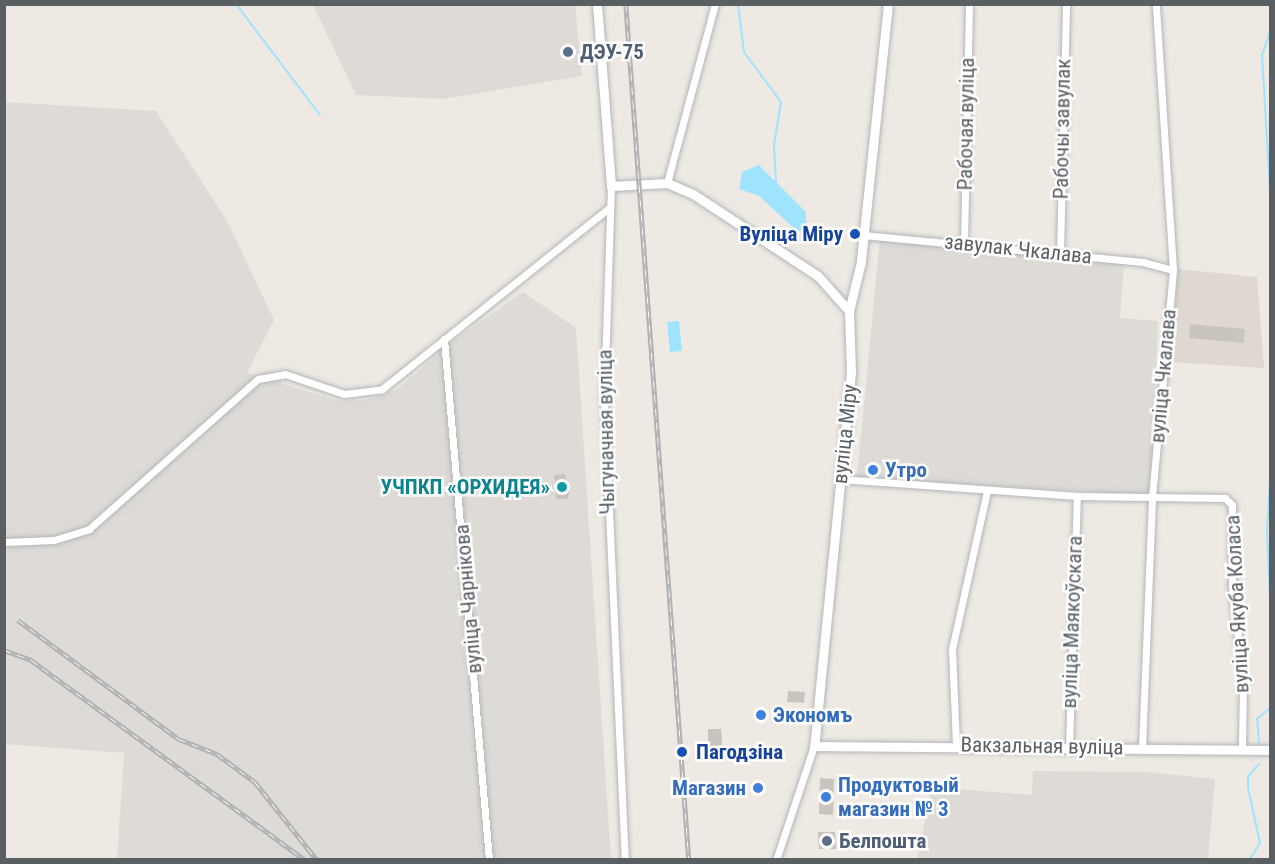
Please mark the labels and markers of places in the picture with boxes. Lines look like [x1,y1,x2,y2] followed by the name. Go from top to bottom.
[580,39,644,65] place label: ДЭУ-75
[561,45,575,59] marker: ДЭУ-75
[740,221,843,247] place label: Вуліца Міру
[848,227,862,241] marker: Вуліца Міру
[885,457,927,483] place label: Утро
[866,463,880,477] marker: Утро
[380,474,550,500] place label: УЧПКП «ОРХИДЕЯ»
[555,480,569,494] marker: УЧПКП «ОРХИДЕЯ»
[773,702,852,728] place label: Экономъ
[754,708,768,722] marker: Экономъ
[696,739,783,765] place label: Пагодзіна
[673,743,691,761] marker: Пагодзіна
[838,772,959,822] place label: Продуктовый магазин № 3
[672,775,746,801] place label: Магазин
[751,781,765,795] marker: Магазин
[819,790,833,804] marker: Продуктовый магазин № 3
[839,828,926,854] place label: Белпошта
[820,834,834,848] marker: Белпошта

